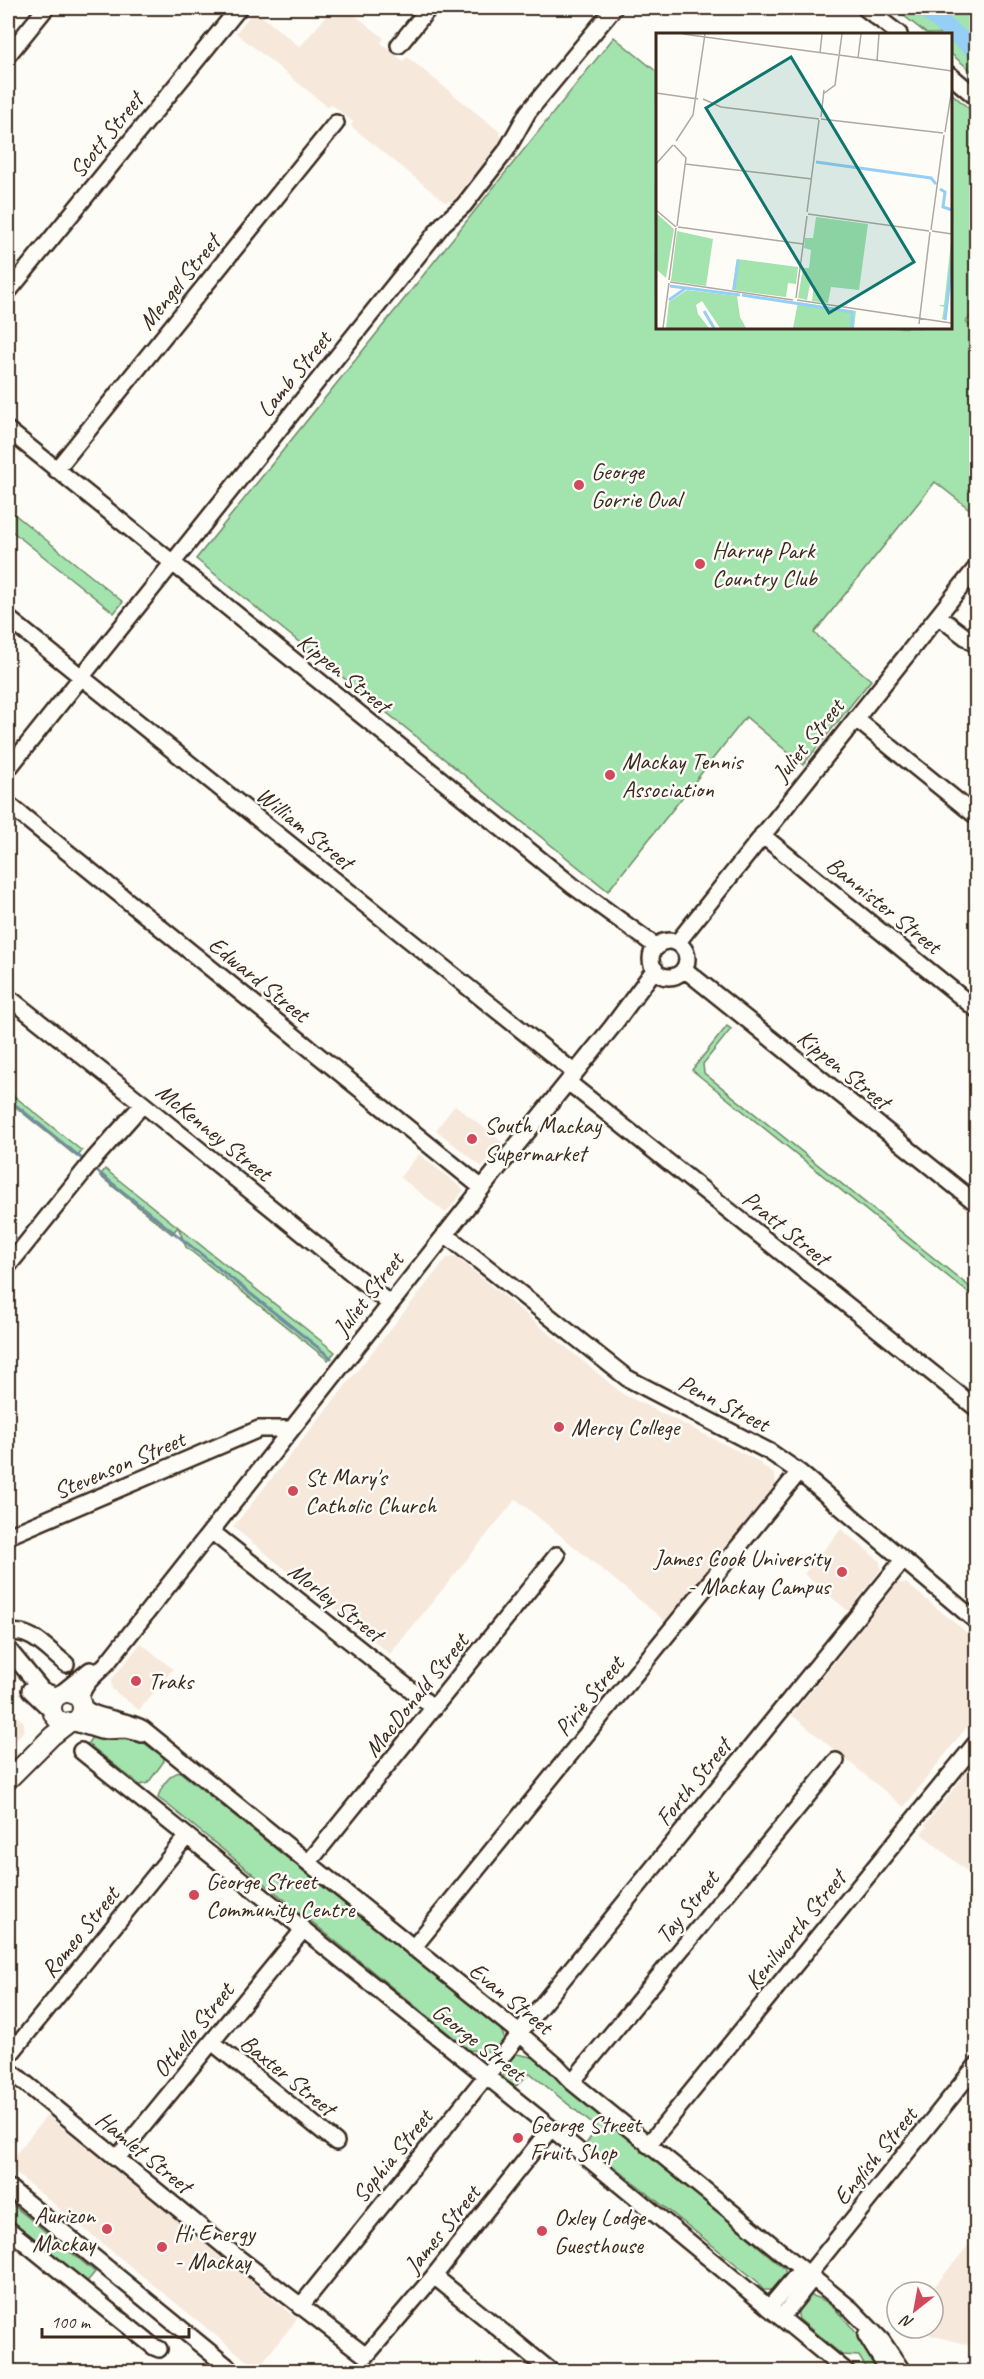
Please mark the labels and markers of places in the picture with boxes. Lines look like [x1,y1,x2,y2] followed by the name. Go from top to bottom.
[591,456,685,514] place label: George Gorrie Oval
[572,478,586,492] marker: George Gorrie Oval
[712,535,818,593] place label: Harrup Park Country Club
[693,557,707,571] marker: Harrup Park Country Club
[622,746,744,804] place label: Mackay Tennis Association
[603,768,617,782] marker: Mackay Tennis Association
[484,1110,603,1168] place label: South Mackay Supermarket
[465,1132,479,1146] marker: South Mackay Supermarket
[571,1412,682,1442] place label: Mercy College
[552,1420,566,1434] marker: Mercy College
[305,1462,437,1520] place label: St Mary's Catholic Church
[286,1484,300,1498] marker: St Mary's Catholic Church
[653,1543,832,1601] place label: James Cook University - Mackay Campus
[835,1565,849,1579] marker: James Cook University - Mackay Campus
[148,1666,195,1696] place label: Traks
[129,1674,143,1688] marker: Traks
[206,1866,357,1924] place label: George Street Community Centre
[187,1888,201,1902] marker: George Street Community Centre
[530,2109,643,2167] place label: George Street Fruit Shop
[511,2131,525,2145] marker: George Street Fruit Shop
[32,2200,97,2258] place label: Aurizon Mackay
[554,2202,647,2260] place label: Oxley Lodge Guesthouse
[174,2218,257,2276] place label: Hi Energy - Mackay
[100,2222,114,2236] marker: Aurizon Mackay
[535,2224,549,2238] marker: Oxley Lodge Guesthouse
[155,2240,169,2254] marker: Hi Energy - Mackay

